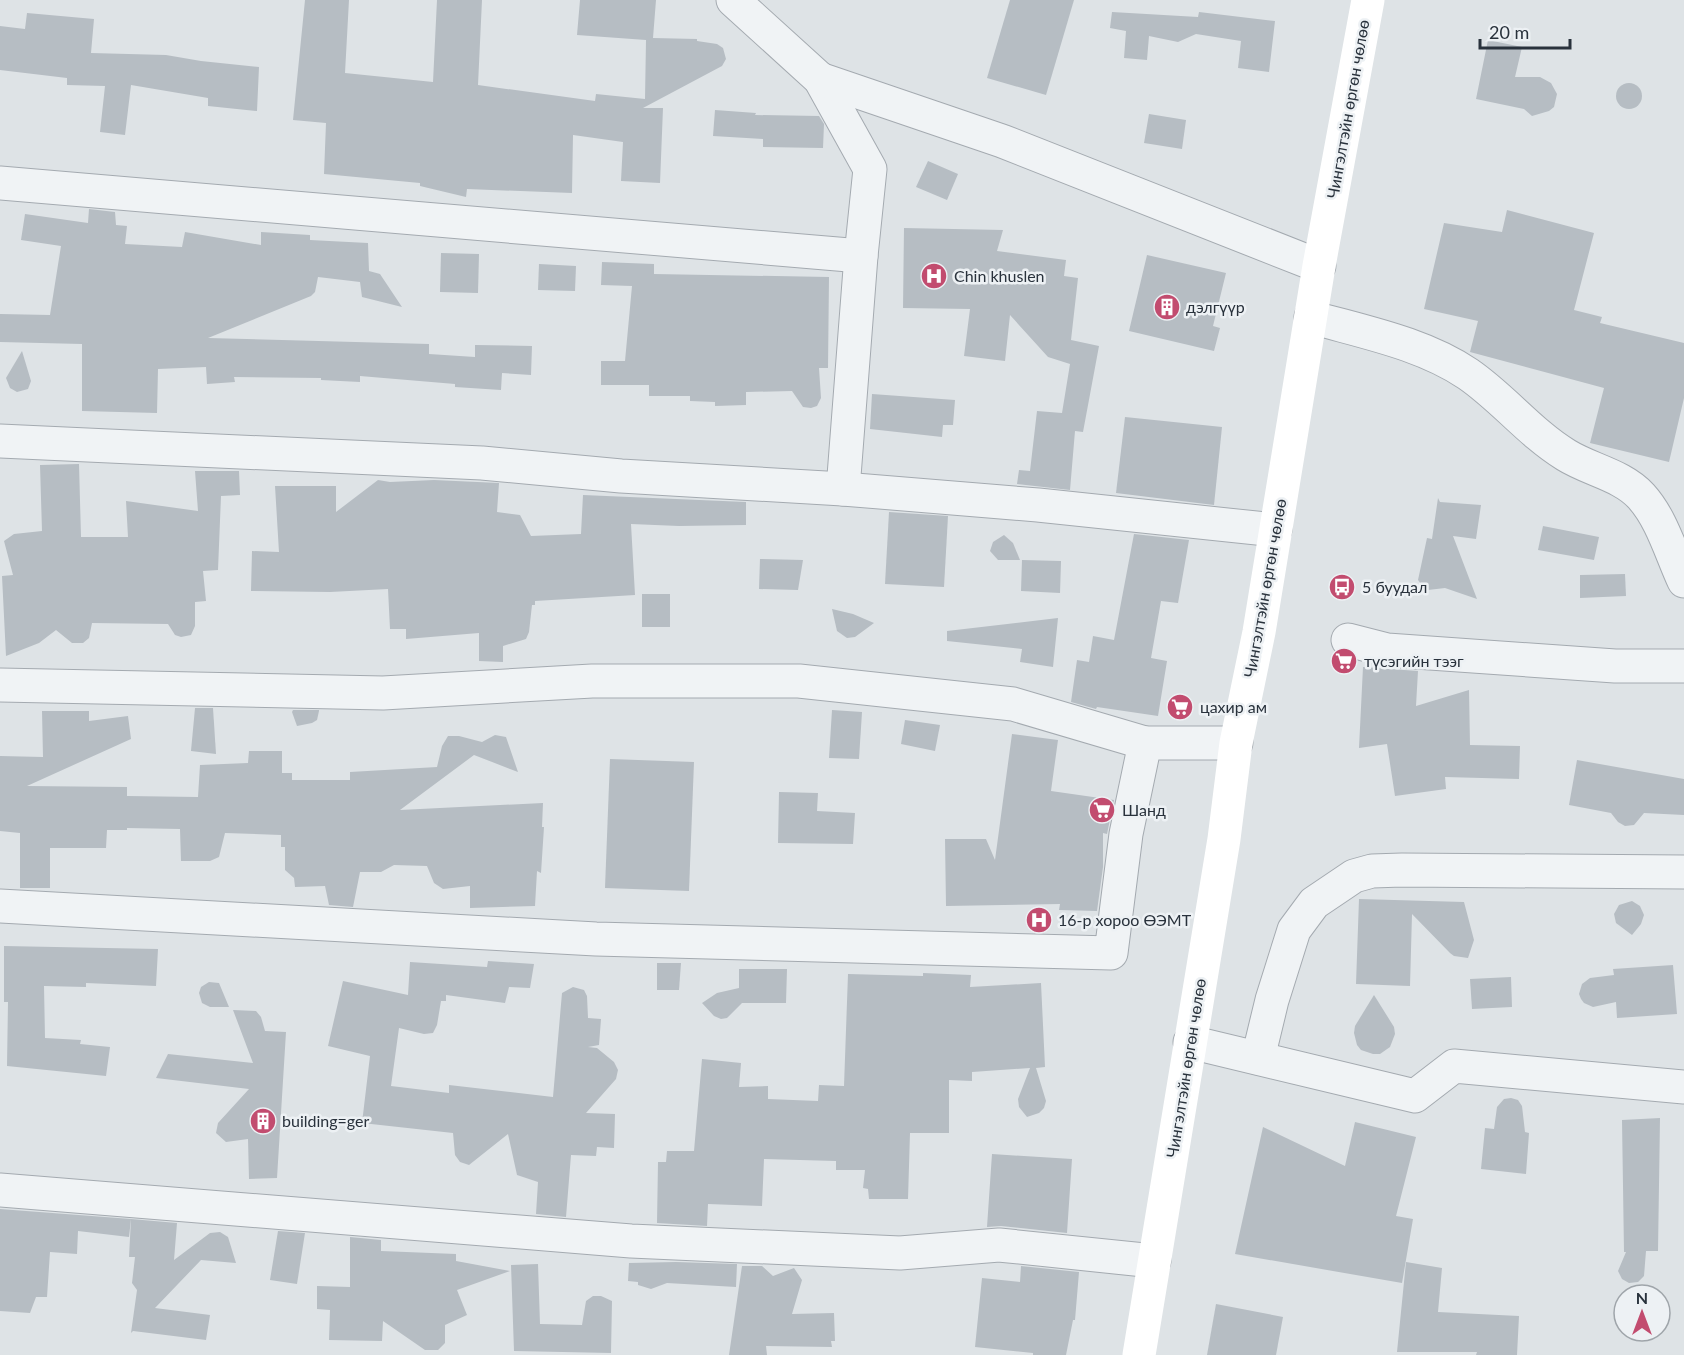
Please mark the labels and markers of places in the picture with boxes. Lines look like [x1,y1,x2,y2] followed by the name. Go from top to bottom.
[919,261,949,291] hospital icon: Chin khuslen
[954,266,1045,285] place label: Chin khuslen
[1152,292,1182,322] building icon: дэлгүүр
[1186,297,1245,316] place label: дэлгүүр
[1327,572,1357,602] bus stop icon: 5 буудал
[1362,577,1427,596] place label: 5 буудал
[1329,646,1359,676] supermarket icon: түсэгийн тээг
[1364,651,1464,670] place label: түсэгийн тээг
[1165,692,1195,722] supermarket icon: цахир ам
[1200,697,1267,716] place label: цахир ам
[1087,795,1117,825] supermarket icon: Шанд
[1122,800,1166,819] place label: Шанд
[1024,905,1054,935] hospital icon: 16-р хороо ӨЭМТ
[1058,910,1192,929] place label: 16-р хороо ӨЭМТ
[248,1106,278,1136] building icon: building=ger
[282,1111,369,1130] place label: building=ger

